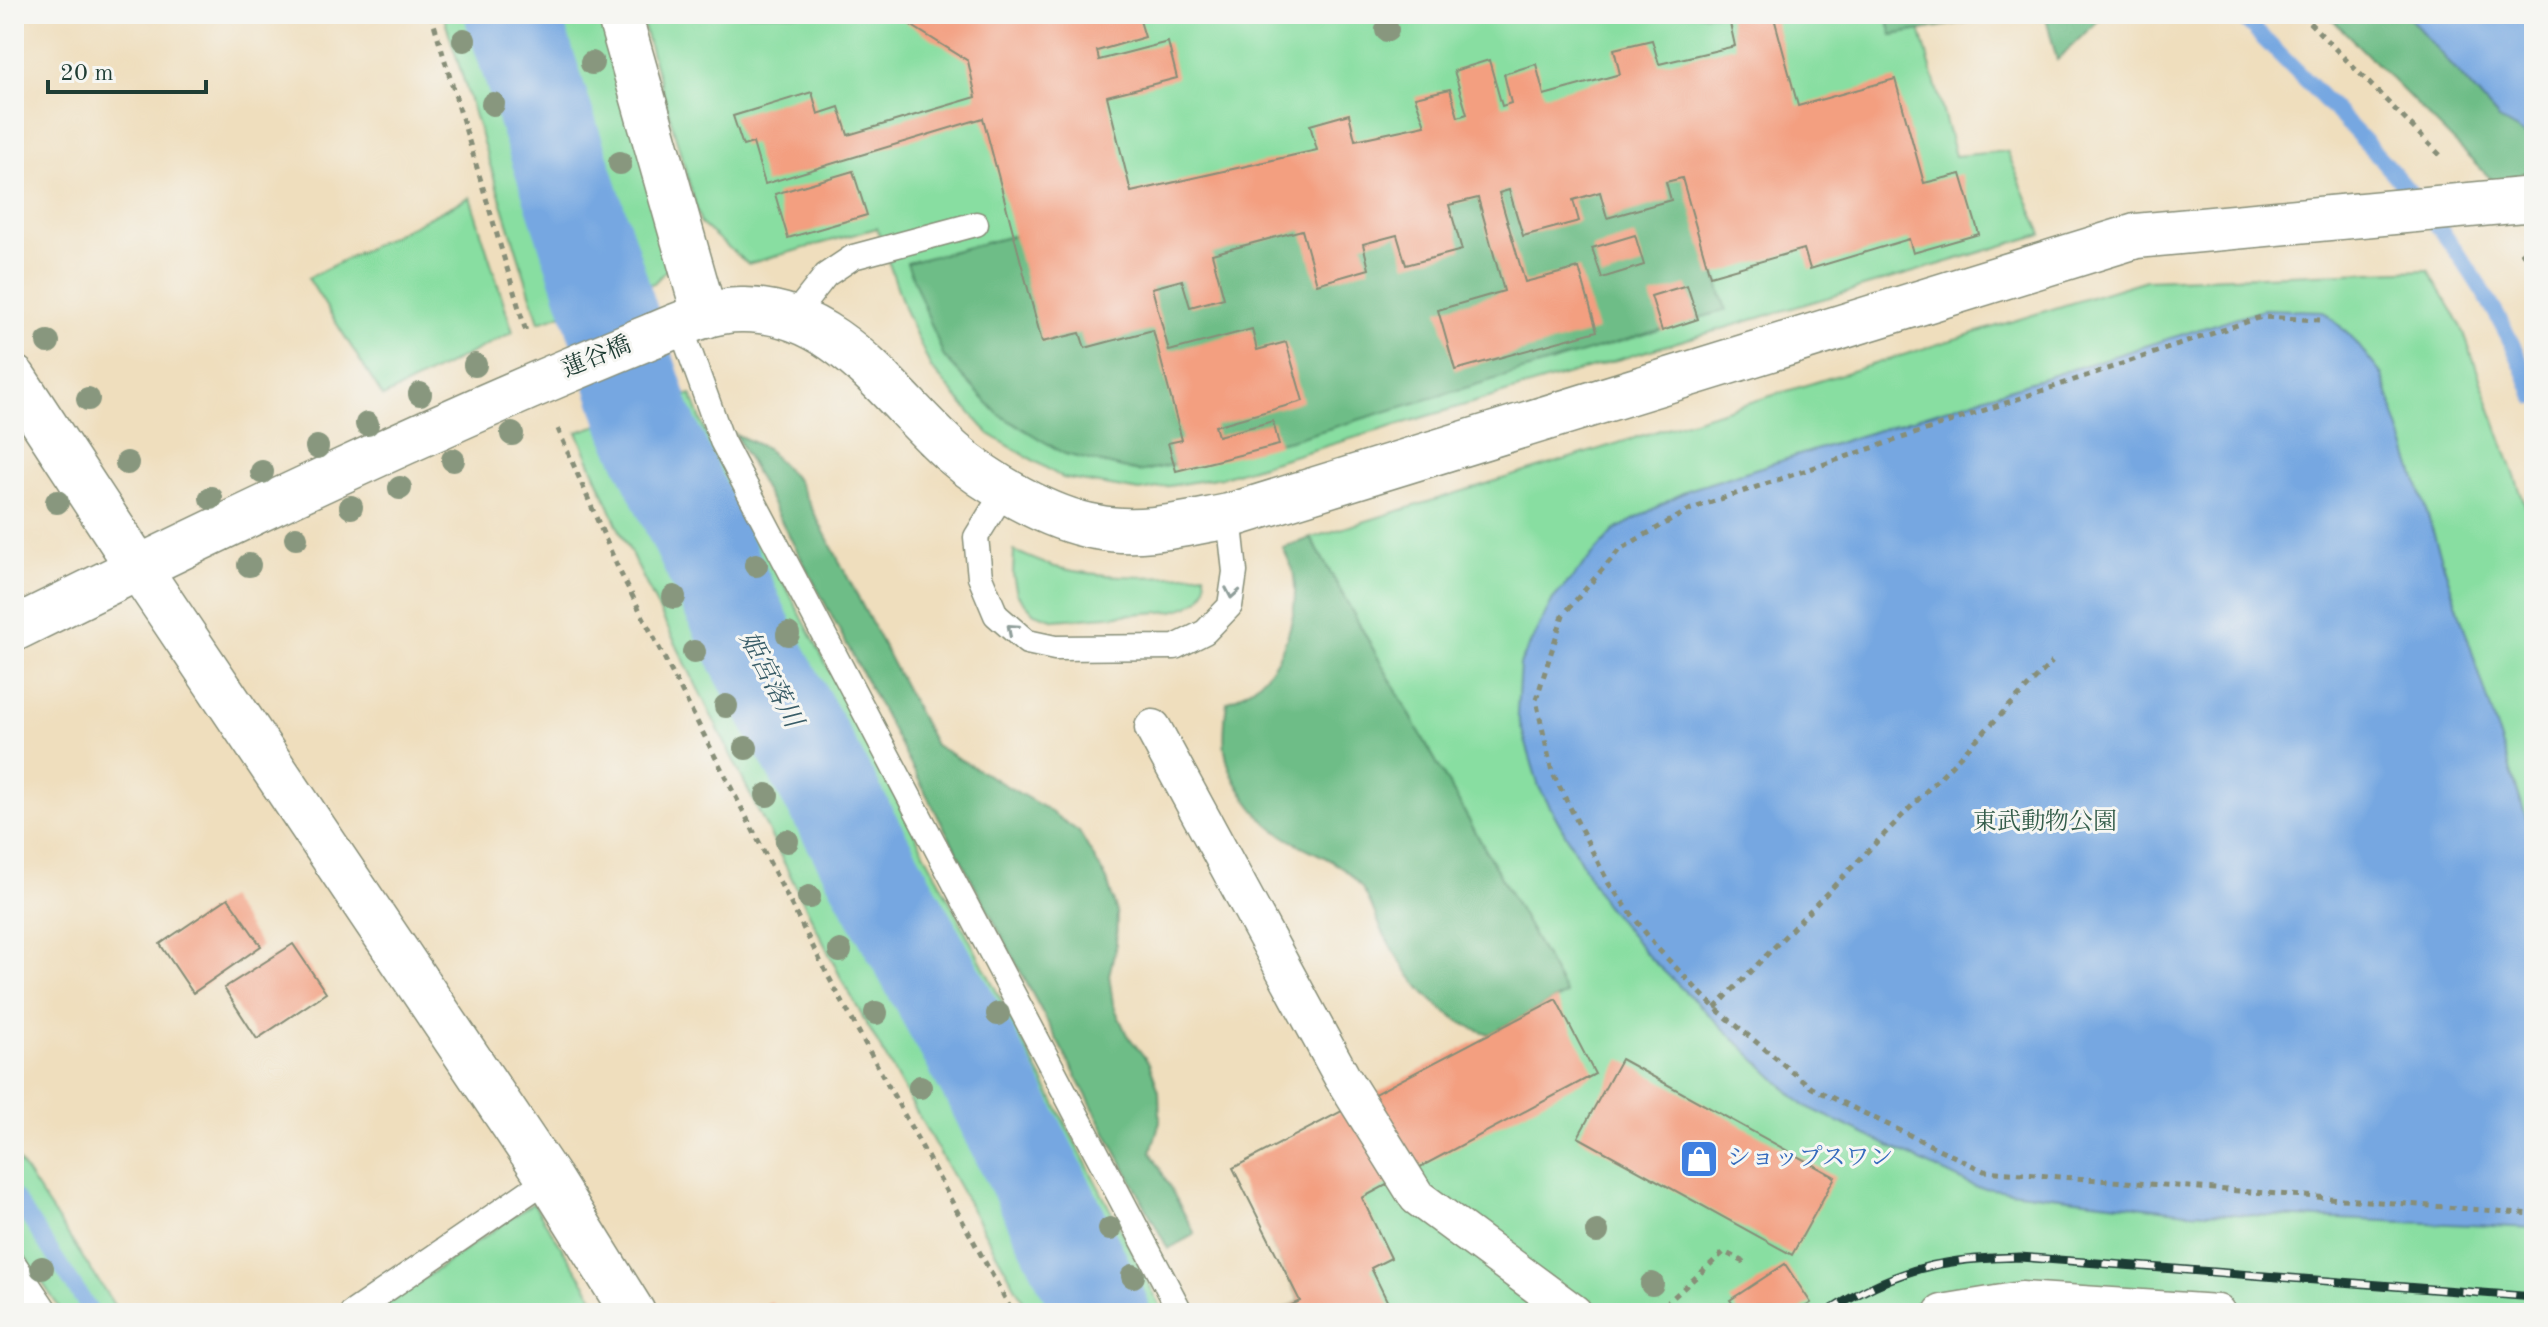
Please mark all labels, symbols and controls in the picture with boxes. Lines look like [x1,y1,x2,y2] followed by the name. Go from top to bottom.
[48,44,206,94] scale bar
[60,62,114,86] text: 20 m
[558,331,635,383] street label: 蓮谷橋
[1224,587,1241,600] one-way arrow
[1007,625,1022,639] one-way arrow
[734,627,809,735] water label: 姫宮落川
[1973,808,2117,835] park label: 東武動物公園
[1678,1138,1720,1180] shop icon: ショップスワン
[1727,1145,1894,1171] place label: ショップスワン

